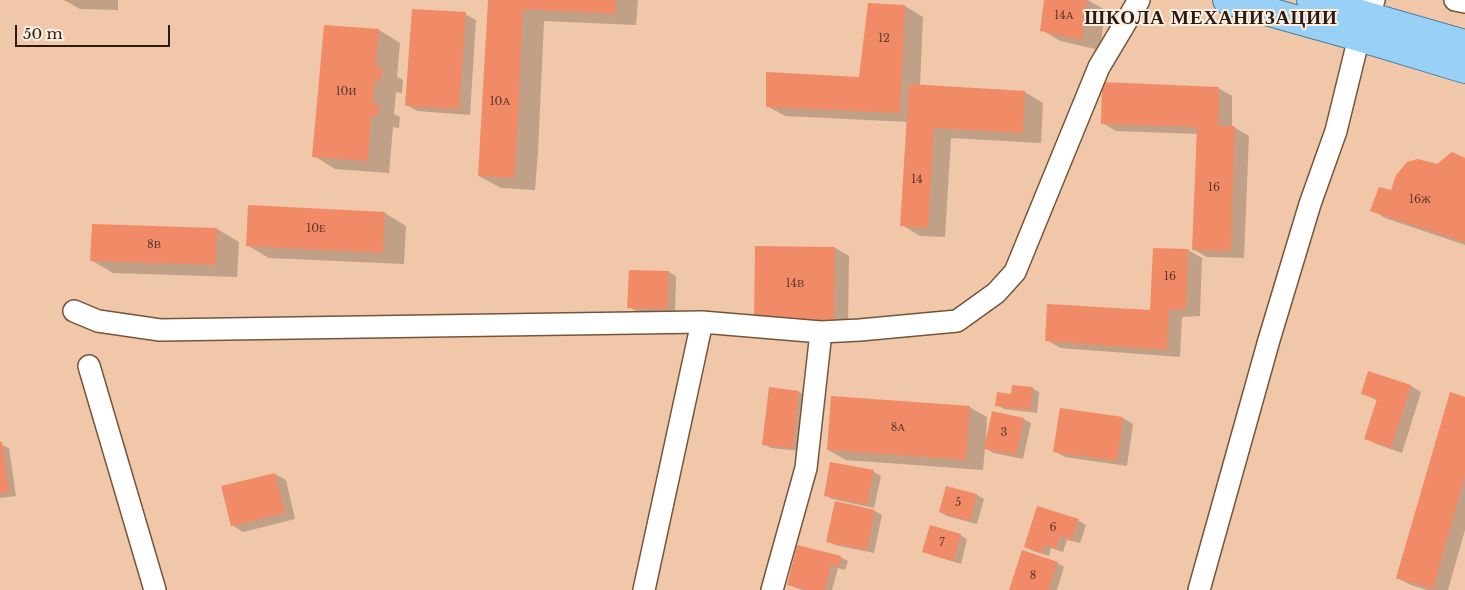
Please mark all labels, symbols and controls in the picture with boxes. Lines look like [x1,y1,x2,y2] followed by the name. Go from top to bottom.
[1082,8,1340,30] district label: ШКОЛА МЕХАНИЗАЦИИ
[1054,9,1074,23] house number: 14А
[18,15,172,47] scale bar
[23,24,63,43] text: 50 m
[878,32,890,46] house number: 12
[336,85,356,99] house number: 10И
[490,95,510,109] house number: 10А
[911,173,923,187] house number: 14
[1208,181,1220,195] house number: 16
[1409,193,1431,207] house number: 16Ж
[306,222,326,236] house number: 10Е
[147,238,161,252] house number: 8В
[1164,270,1176,284] house number: 16
[786,277,804,291] house number: 14В
[891,421,905,435] house number: 8А
[1001,426,1007,440] house number: 3
[955,496,961,510] house number: 5
[1049,521,1057,535] house number: 6
[939,536,945,550] house number: 7
[1030,569,1036,583] house number: 8

